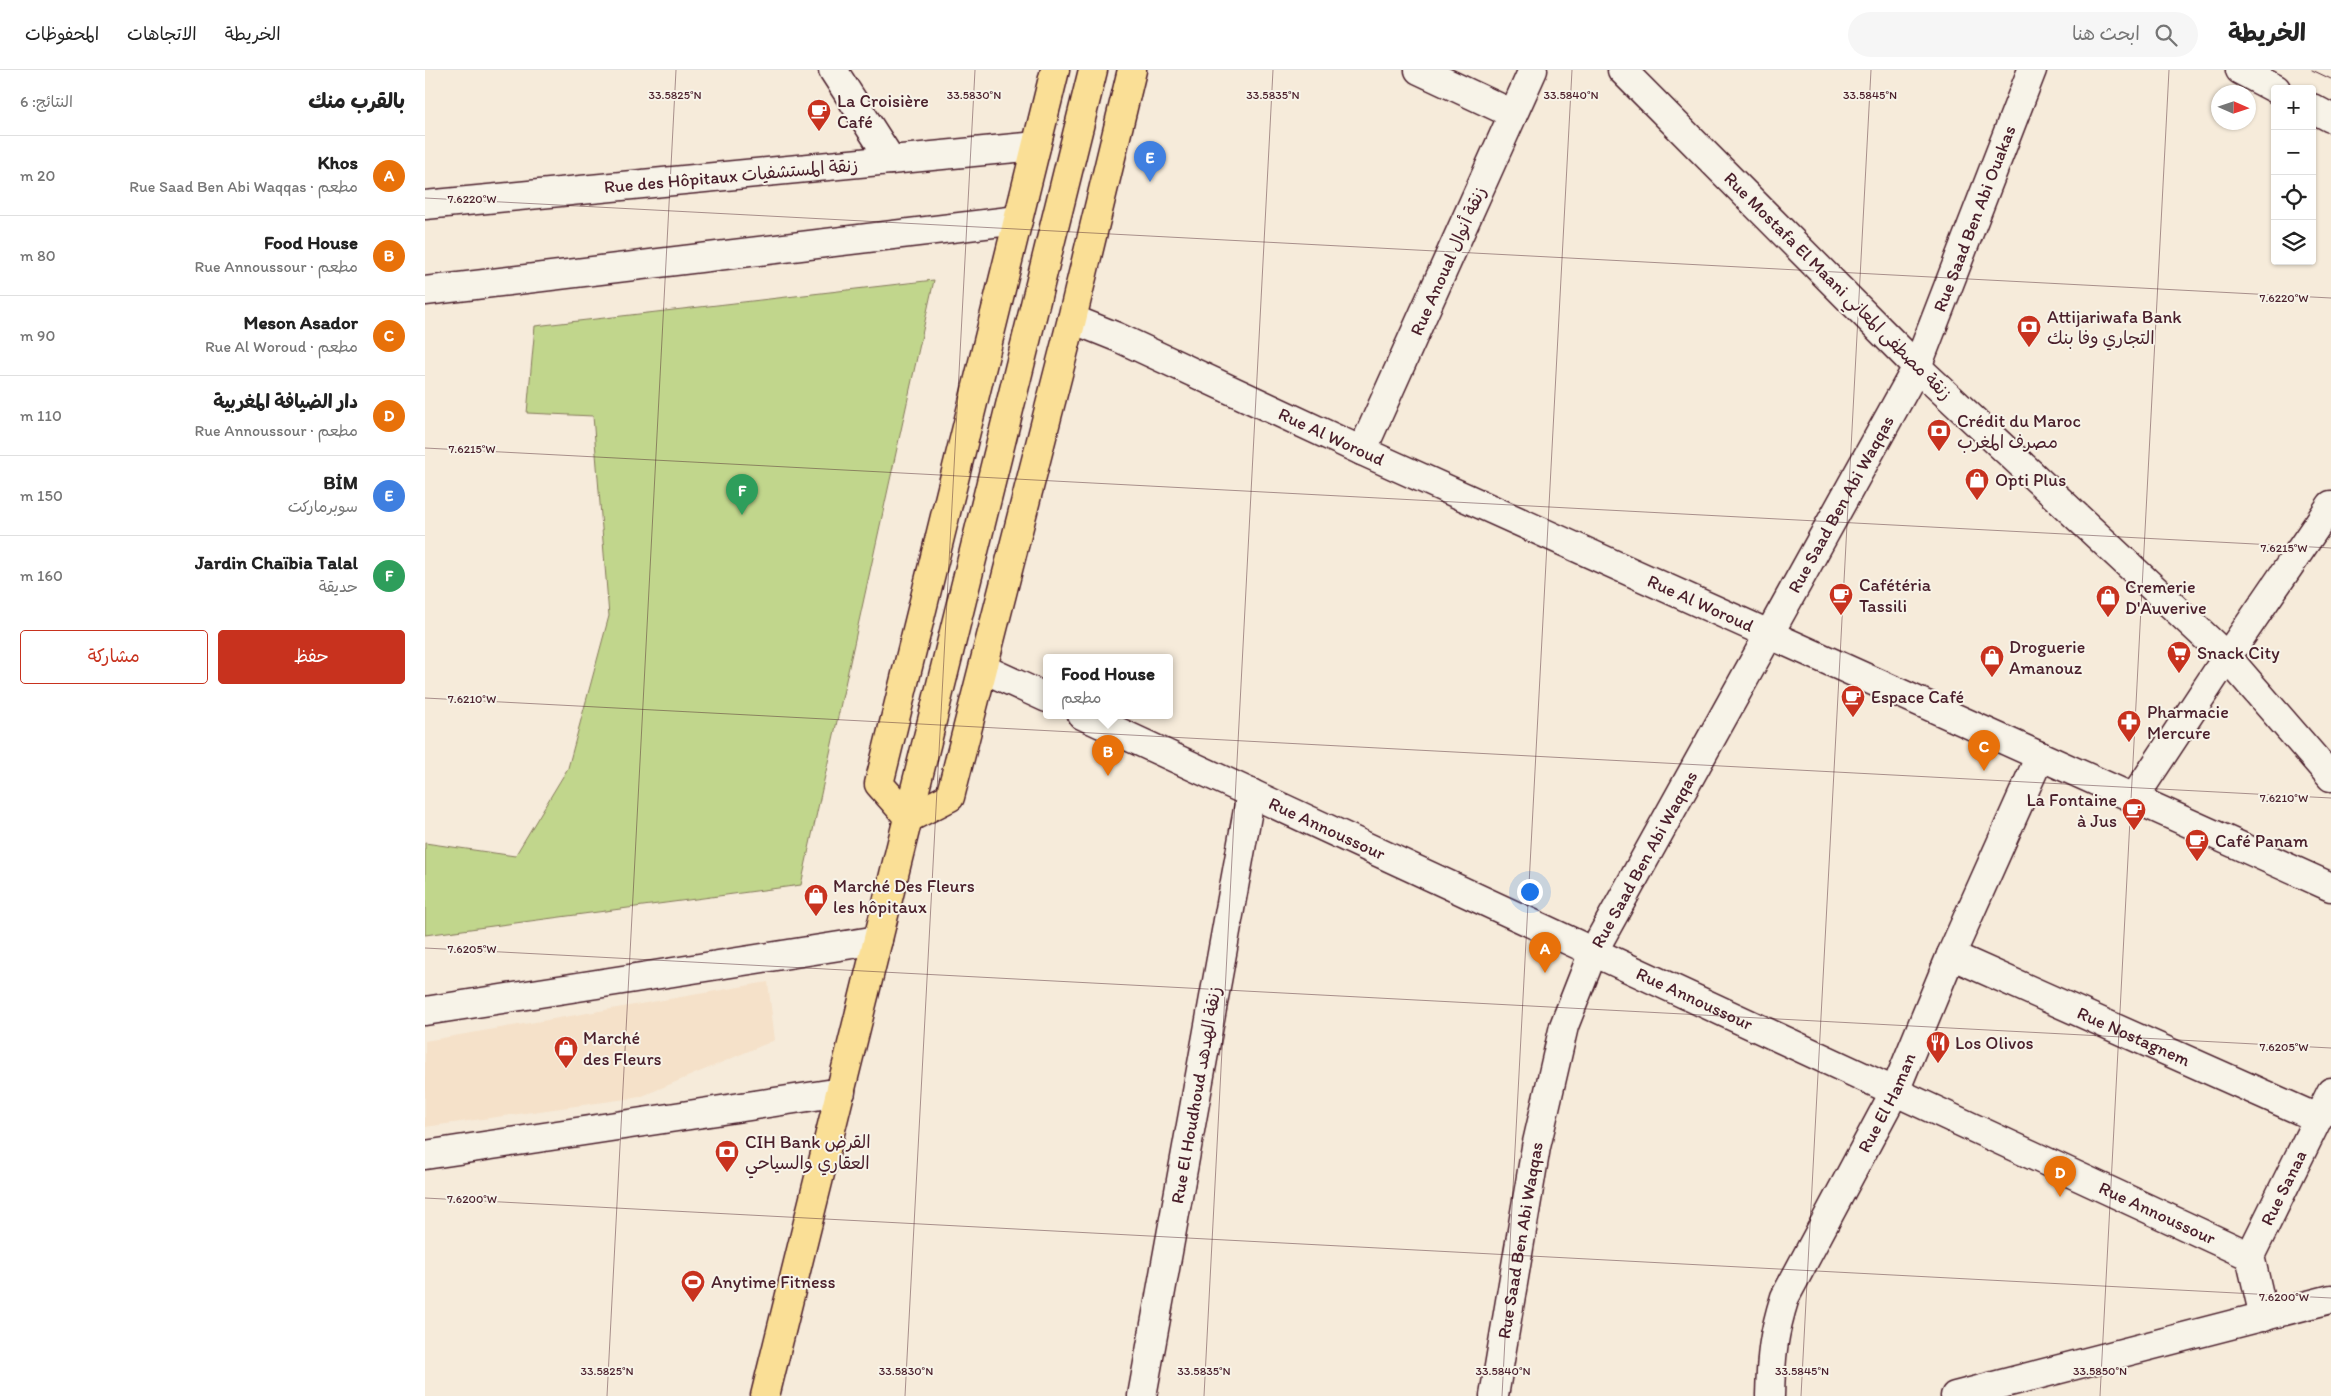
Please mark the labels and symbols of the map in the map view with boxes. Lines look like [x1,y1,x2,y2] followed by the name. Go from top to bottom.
[2211,85,2256,130] north arrow
[648,88,702,102] text: 33.5825°N
[947,88,1001,102] text: 33.5830°N
[1246,88,1300,102] text: 33.5835°N
[1543,88,1599,102] text: 33.5840°N
[1843,88,1897,102] text: 33.5845°N
[837,90,929,133] place label: La Croisière Café
[806,98,832,132] cafe icon: La Croisière Café
[1928,122,2021,315] street label: Rue Saad Ben Abi Ouakas
[1134,141,1166,182] pin: E
[603,154,859,198] street label: Rue des Hôpitaux زنقة المستشفيات
[1716,167,1957,408] street label: Rue Mostafa El Maani زنقة مصطفى المعاني
[1405,183,1491,339] street label: Rue Anoual زنقة أنوال
[447,192,497,206] text: 7.6220°W
[2259,291,2309,305] text: 7.6220°W
[2047,306,2182,351] place label: Attijariwafa Bank التجاري وفا بنك
[2016,314,2042,348] bank icon: Attijariwafa Bank التجاري وفا بنك
[1275,403,1388,471] street label: Rue Al Woroud
[1957,410,2081,453] place label: Crédit du Maroc مصرف المغرب
[1783,412,1899,597] street label: Rue Saad Ben Abi Waqqas
[1926,418,1952,452] bank icon: Crédit du Maroc مصرف المغرب
[448,442,496,456] text: 7.6215°W
[1964,467,1990,501] shop icon: Opti Plus
[1995,469,2066,491] place label: Opti Plus
[726,474,758,515] pin: F
[2260,541,2308,555] text: 7.6215°W
[1644,570,1757,637] street label: Rue Al Woroud
[1859,574,1932,617] place label: Cafétéria Tassili
[2125,576,2207,619] place label: Cremerie D'Auverive
[1828,582,1854,616] cafe icon: Cafétéria Tassili
[2095,584,2121,618] shop icon: Cremerie D'Auverive
[2009,636,2085,679] place label: Droguerie Amanouz
[2166,640,2192,674] supermarket icon: Snack City
[2197,642,2280,664] place label: Snack City
[1979,644,2005,678] shop icon: Droguerie Amanouz
[1840,684,1866,718] cafe icon: Espace Café
[1871,686,1964,708] place label: Espace Café
[448,692,496,706] text: 7.6210°W
[2147,701,2229,744] place label: Pharmacie Mercure
[2116,709,2142,743] pharmacy icon: Pharmacie Mercure
[1968,730,2000,771] pin: C
[1092,735,1124,776] pin: B
[1586,767,1702,952] street label: Rue Saad Ben Abi Waqqas
[2026,789,2117,832] place label: La Fontaine à Jus
[2260,791,2308,805] text: 7.6210°W
[1265,792,1389,865] street label: Rue Annoussour
[2121,797,2147,831] cafe icon: La Fontaine à Jus
[2184,828,2210,862] cafe icon: Café Panam
[2215,830,2308,852] place label: Café Panam
[833,875,975,918] place label: Marché Des Fleurs les hôpitaux
[1517,879,1543,905] your location
[803,883,829,917] shop icon: Marché Des Fleurs les hôpitaux
[1529,932,1561,973] pin: A
[447,942,497,956] text: 7.6205°W
[1633,962,1756,1035] street label: Rue Annoussour
[1166,985,1226,1205] street label: Rue El Houdhoud زنقة الهدهد
[2074,1002,2194,1071] street label: Rue Nostagnem
[583,1027,662,1070] place label: Marché des Fleurs
[1925,1030,1951,1064] restaurant icon: Los Olivos
[1955,1032,2034,1054] place label: Los Olivos
[553,1035,579,1069] shop icon: Marché des Fleurs
[2259,1040,2309,1054] text: 7.6205°W
[1853,1050,1920,1156] street label: Rue El Haman
[745,1131,871,1179] place label: CIH Bank القرض العقاري والسياحي
[714,1139,740,1173] bank icon: CIH Bank القرض العقاري والسياحي
[1493,1139,1548,1340] street label: Rue Saad Ben Abi Waqqas
[2256,1146,2312,1229] street label: Rue Sanaa
[2044,1156,2076,1197] pin: D
[2095,1177,2219,1250] street label: Rue Annoussour
[447,1192,497,1206] text: 7.6200°W
[680,1269,706,1303] sports icon: Anytime Fitness
[711,1271,836,1293] place label: Anytime Fitness
[2259,1290,2309,1304] text: 7.6200°W
[580,1364,634,1378] text: 33.5825°N
[879,1364,933,1378] text: 33.5830°N
[1177,1364,1231,1378] text: 33.5835°N
[1475,1364,1531,1378] text: 33.5840°N
[1775,1364,1829,1378] text: 33.5845°N
[2073,1364,2127,1378] text: 33.5850°N

